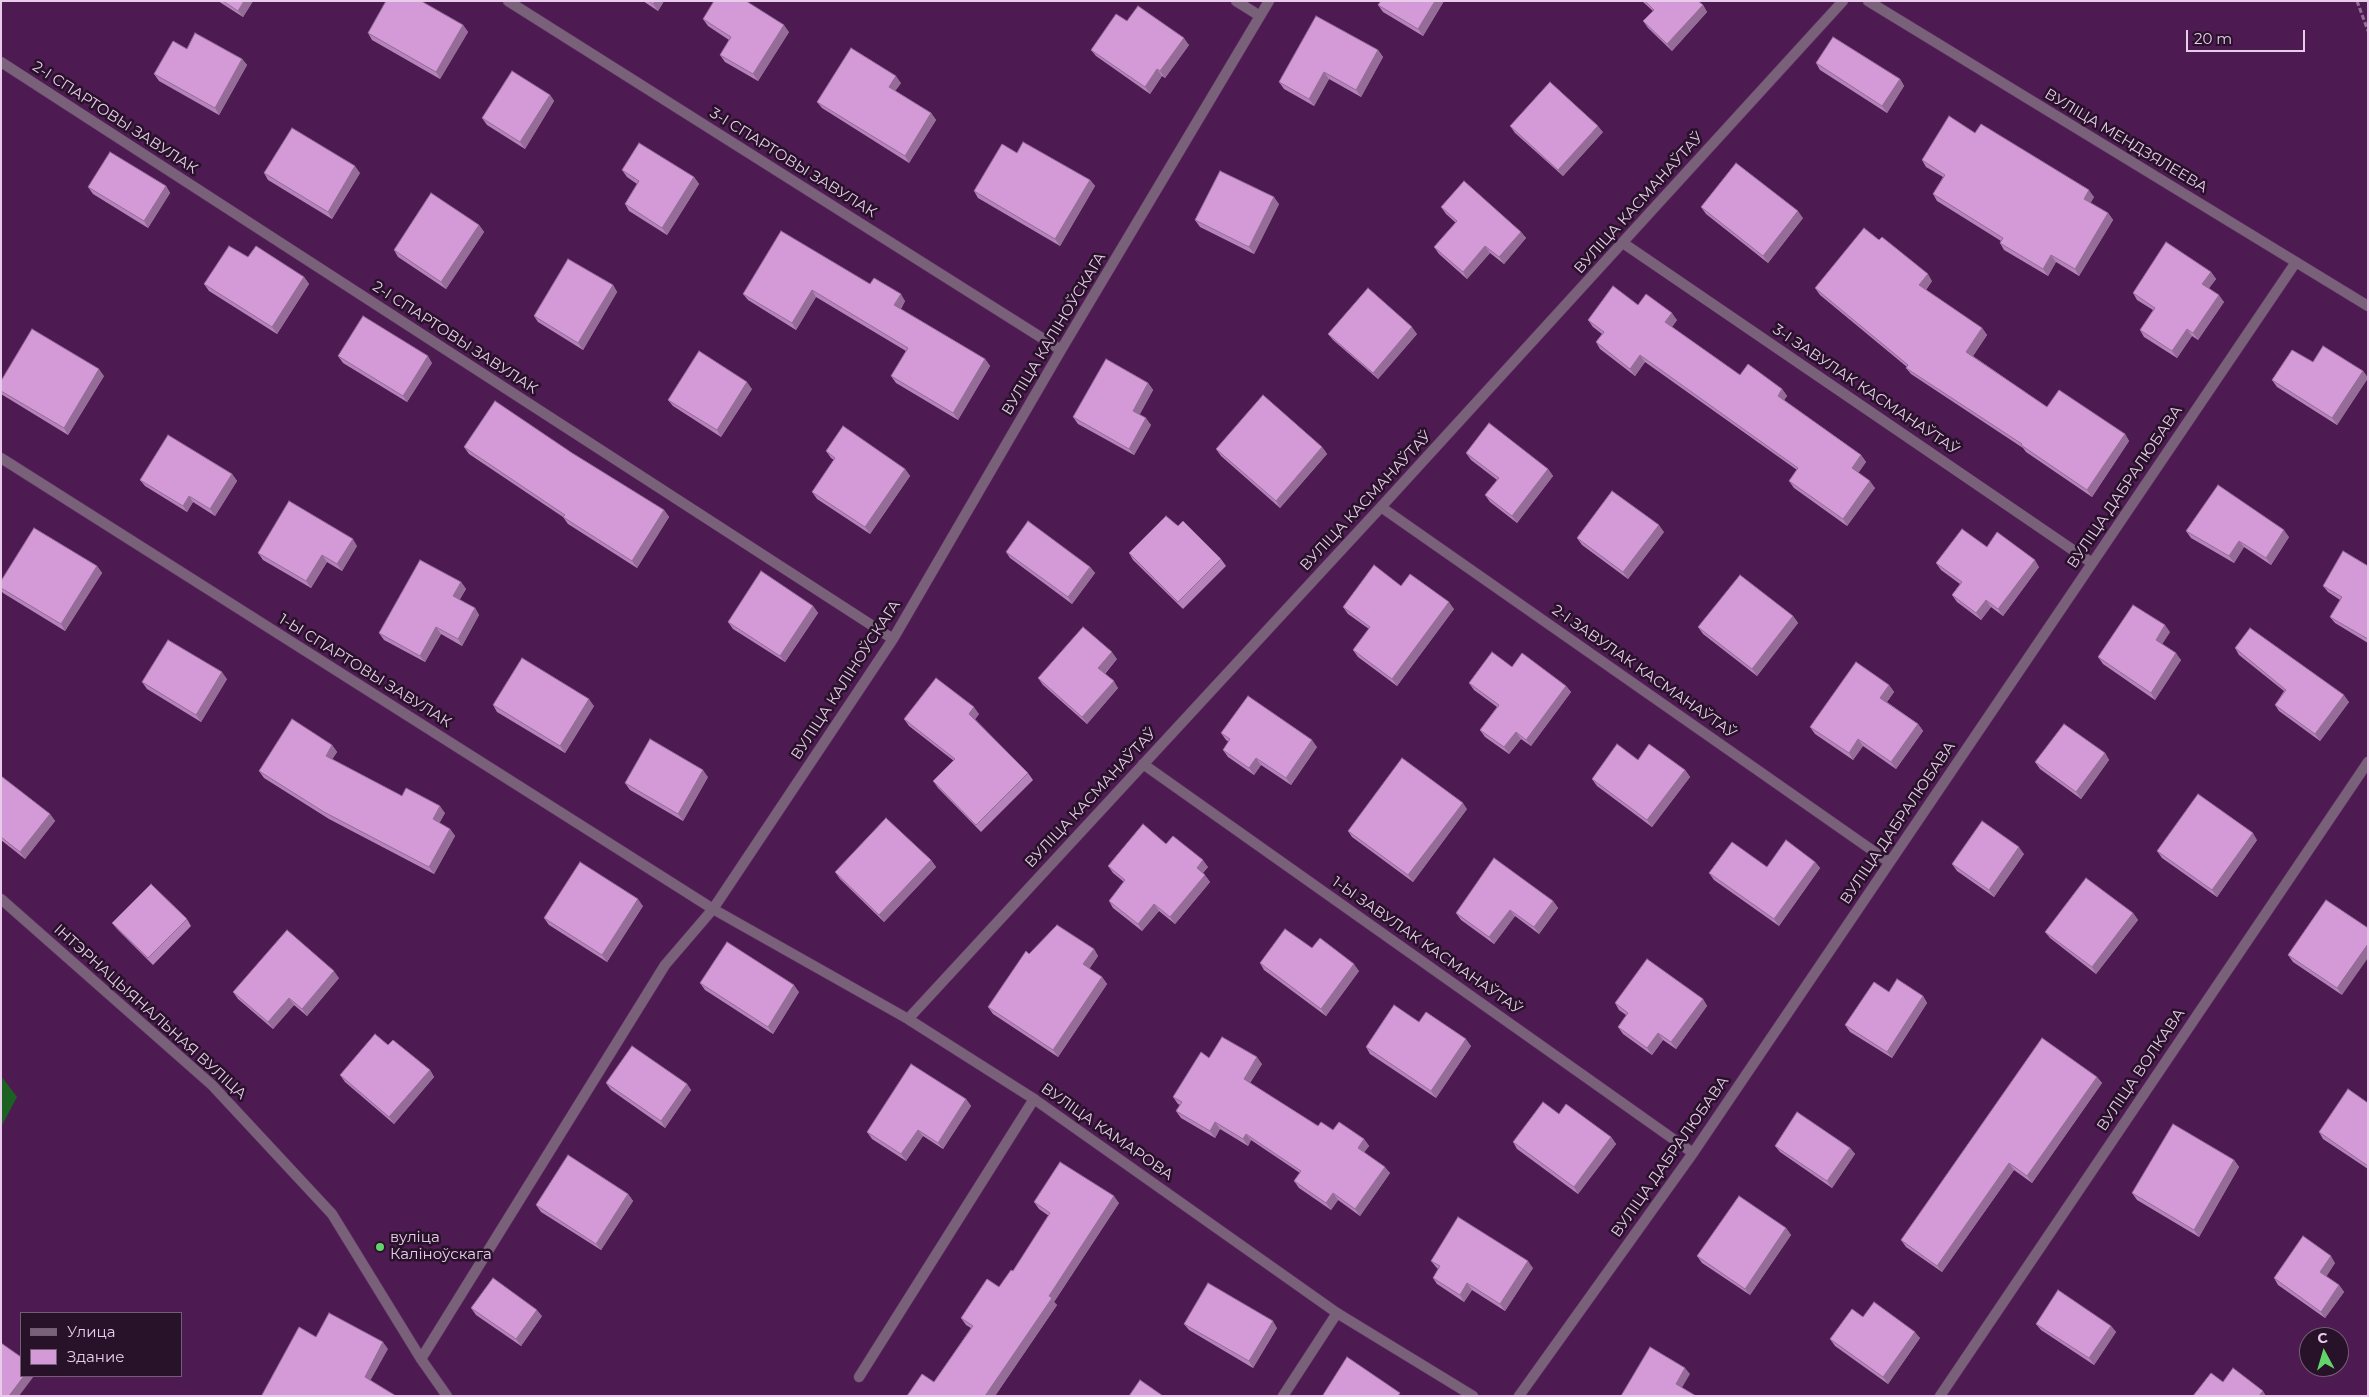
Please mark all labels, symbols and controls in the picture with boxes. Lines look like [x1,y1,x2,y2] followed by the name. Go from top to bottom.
[2189,20,2308,52] scale bar
[2194,29,2232,48] text: 20 m
[29,58,201,178] street label: 2-І СПАРТОВЫ ЗАВУЛАК
[2041,85,2211,197] street label: ВУЛІЦА МЕНДЗЯЛЕЕВА
[706,104,880,222] street label: 3-І СПАРТОВЫ ЗАВУЛАК
[1571,128,1707,278] street label: ВУЛІЦА КАСМАНАЎТАЎ
[998,249,1110,419] street label: ВУЛІЦА КАЛІНОЎСКАГА
[369,278,541,398] street label: 2-І СПАРТОВЫ ЗАВУЛАК
[1769,321,1963,459] street label: 3-І ЗАВУЛАК КАСМАНАЎТАЎ
[2064,402,2186,572] street label: ВУЛІЦА ДАБРАЛЮБАВА
[1296,427,1436,575] street label: ВУЛІЦА КАСМАНАЎТАЎ
[788,597,904,763] street label: ВУЛІЦА КАЛІНОЎСКАГА
[1548,601,1740,743] street label: 2-І ЗАВУЛАК КАСМАНАЎТАЎ
[275,610,455,732] street label: 1-Ы СПАРТОВЫ ЗАВУЛАК
[1021,724,1161,872] street label: ВУЛІЦА КАСМАНАЎТАЎ
[1837,738,1959,908] street label: ВУЛІЦА ДАБРАЛЮБАВА
[1328,873,1526,1019] street label: 1-Ы ЗАВУЛАК КАСМАНАЎТАЎ
[50,921,250,1103] street label: ІНТЭРНАЦЫЯНАЛЬНАЯ ВУЛІЦА
[2093,1005,2189,1135] street label: ВУЛІЦА ВОЛКАВА
[1607,1073,1733,1241] street label: ВУЛІЦА ДАБРАЛЮБАВА
[1037,1079,1177,1185] street label: ВУЛІЦА КАМАРОВА
[390,1229,492,1264] place label: вуліца Каліноўскага
[374,1241,386,1253] marker: вуліца Каліноўскага
[20,1312,182,1377] legend
[67,1322,115,1341] text: Улица
[2299,1327,2349,1377] north arrow
[2317,1329,2329,1348] text: С
[67,1347,125,1366] text: Здание

